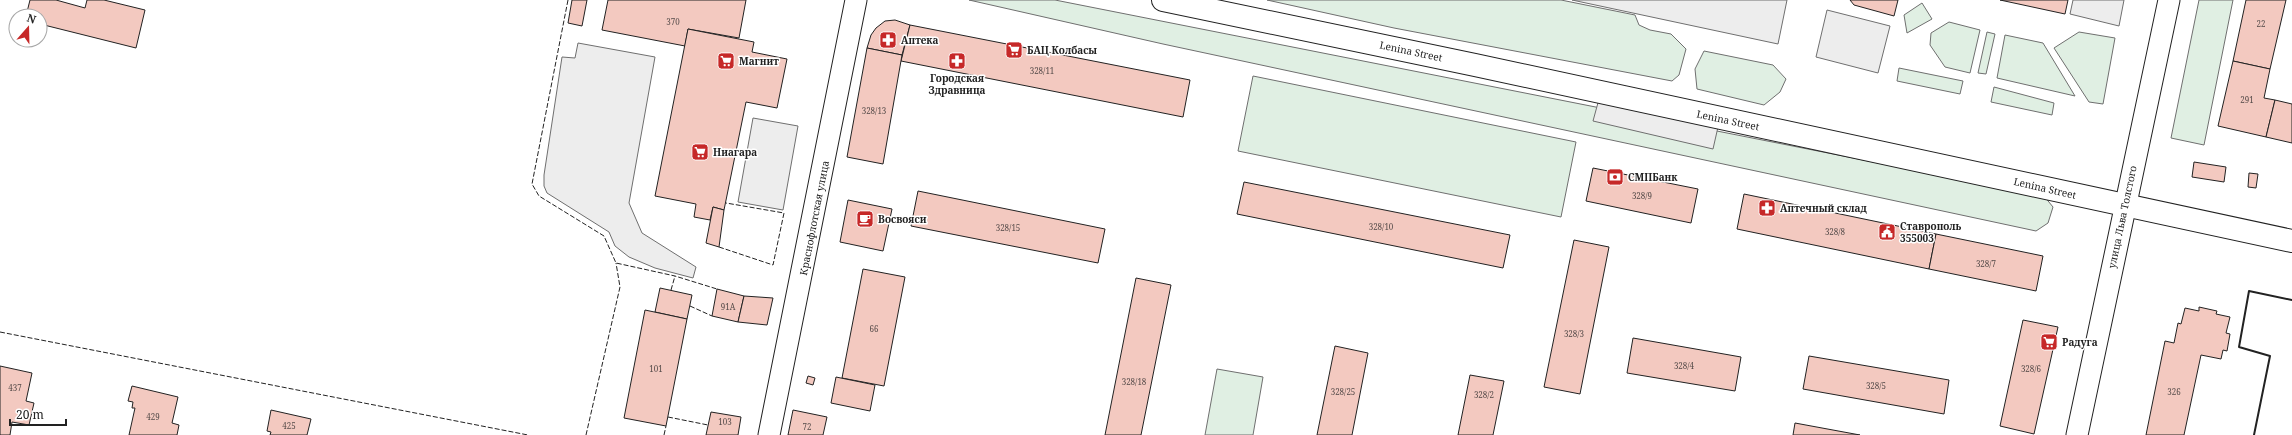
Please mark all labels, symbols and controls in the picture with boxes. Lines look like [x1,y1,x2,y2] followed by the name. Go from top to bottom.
[8,8,48,48] north arrow
[25,10,39,27] text: N
[666,16,680,27] house number: 370
[2257,18,2265,29] house number: 22
[878,30,898,50] pharmacy icon: Аптека
[901,33,939,47] place label: Аптека
[1378,38,1444,65] street label: Lenina Street
[1004,40,1024,60] supermarket icon: БАЦ Колбасы
[1027,43,1097,57] place label: БАЦ Колбасы
[716,51,736,71] supermarket icon: Магнит
[947,51,967,71] pharmacy icon: Городская Здравница
[739,54,779,68] place label: Магнит
[1030,65,1054,76] house number: 328/11
[928,71,986,97] place label: Городская Здравница
[2240,94,2254,105] house number: 291
[862,105,887,116] house number: 328/13
[1695,107,1761,134] street label: Lenina Street
[690,142,710,162] supermarket icon: Ниагара
[713,145,757,159] place label: Ниагара
[796,159,832,277] street label: Краснофлотская улица
[2104,164,2140,270] street label: улица Льва Толстого
[1605,167,1625,187] bank icon: СМПБанк
[1628,170,1678,184] place label: СМПБанк
[2012,174,2078,202] street label: Lenina Street
[1632,190,1652,201] house number: 328/9
[1757,198,1777,218] pharmacy icon: Аптечный склад
[1780,201,1867,215] place label: Аптечный склад
[855,209,875,229] cafe icon: Восвояси
[878,212,927,226] place label: Восвояси
[1900,219,1962,245] place label: Ставрополь 355003
[1369,221,1394,232] house number: 328/10
[996,222,1020,233] house number: 328/15
[1877,222,1897,242] public building icon: Ставрополь 355003
[1825,226,1846,237] house number: 328/8
[1976,258,1997,269] house number: 328/7
[721,301,736,312] house number: 91А
[870,323,879,334] house number: 66
[1564,328,1585,339] house number: 328/3
[2039,332,2059,352] supermarket icon: Радуга
[2062,335,2098,349] place label: Радуга
[1674,360,1695,371] house number: 328/4
[649,363,663,374] house number: 101
[2021,363,2042,374] house number: 328/6
[1122,376,1147,387] house number: 328/18
[1866,380,1886,391] house number: 328/5
[8,382,22,393] house number: 437
[1331,386,1355,397] house number: 328/25
[2167,386,2181,397] house number: 326
[1474,389,1494,400] house number: 328/2
[10,401,66,427] scale bar
[16,406,44,423] text: 20 m
[146,411,160,422] house number: 429
[718,416,732,427] house number: 103
[282,420,296,431] house number: 425
[803,421,811,432] house number: 72

